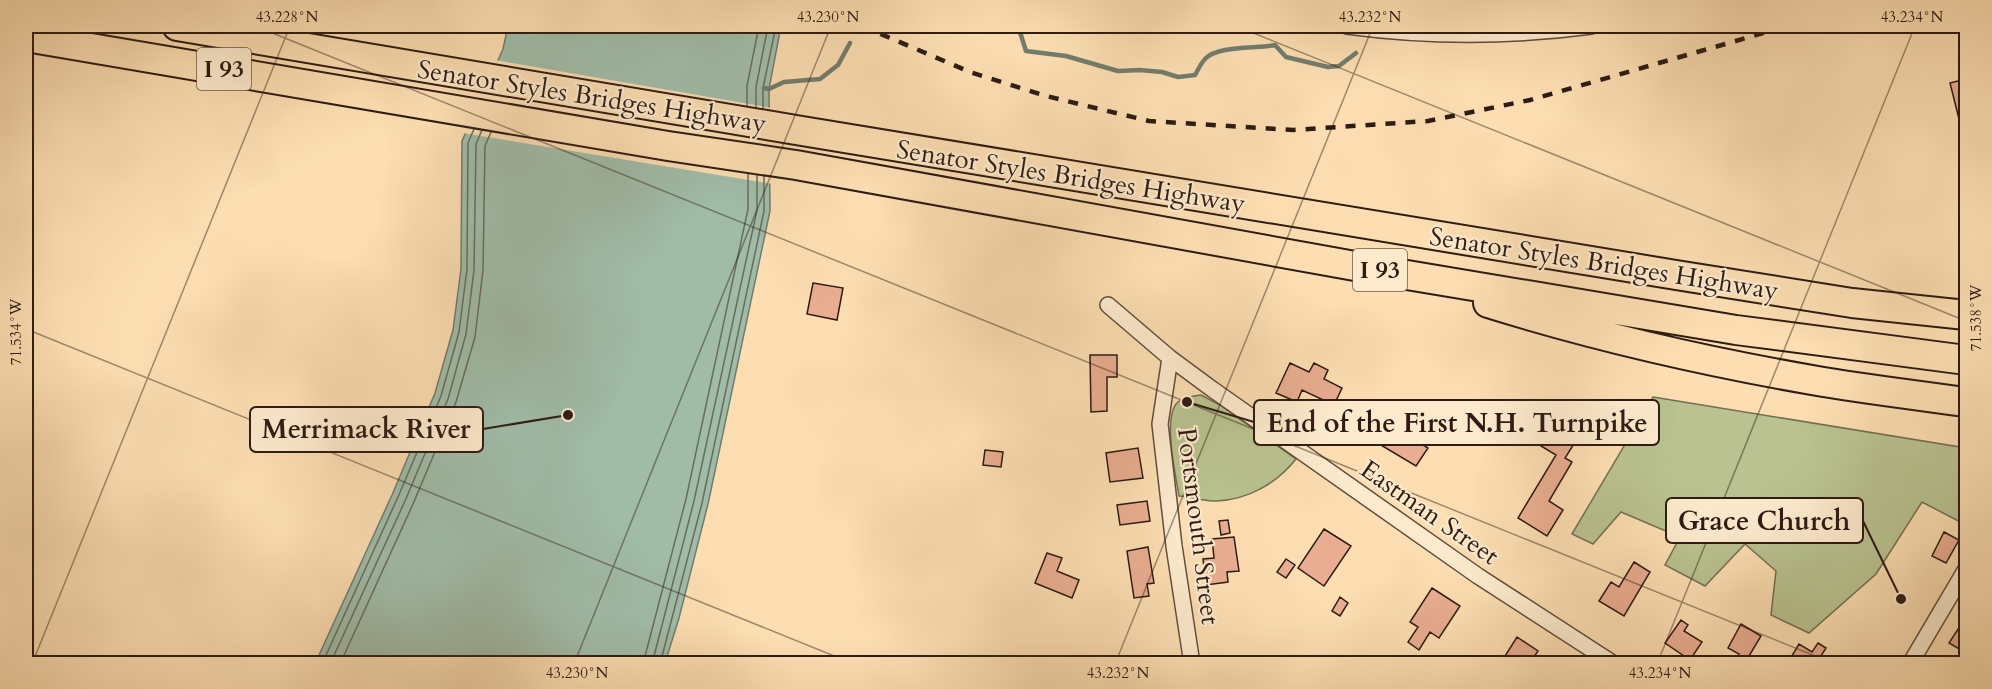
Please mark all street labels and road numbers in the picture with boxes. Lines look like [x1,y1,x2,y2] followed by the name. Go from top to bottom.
[197,48,251,90] road number: I 93
[415,52,769,141] street label: Senator Styles Bridges Highway
[894,132,1248,221] street label: Senator Styles Bridges Highway
[1427,219,1781,308] street label: Senator Styles Bridges Highway
[1353,249,1407,291] road number: I 93
[1169,426,1228,627] street label: Portsmouth Street
[1353,452,1506,573] street label: Eastman Street

